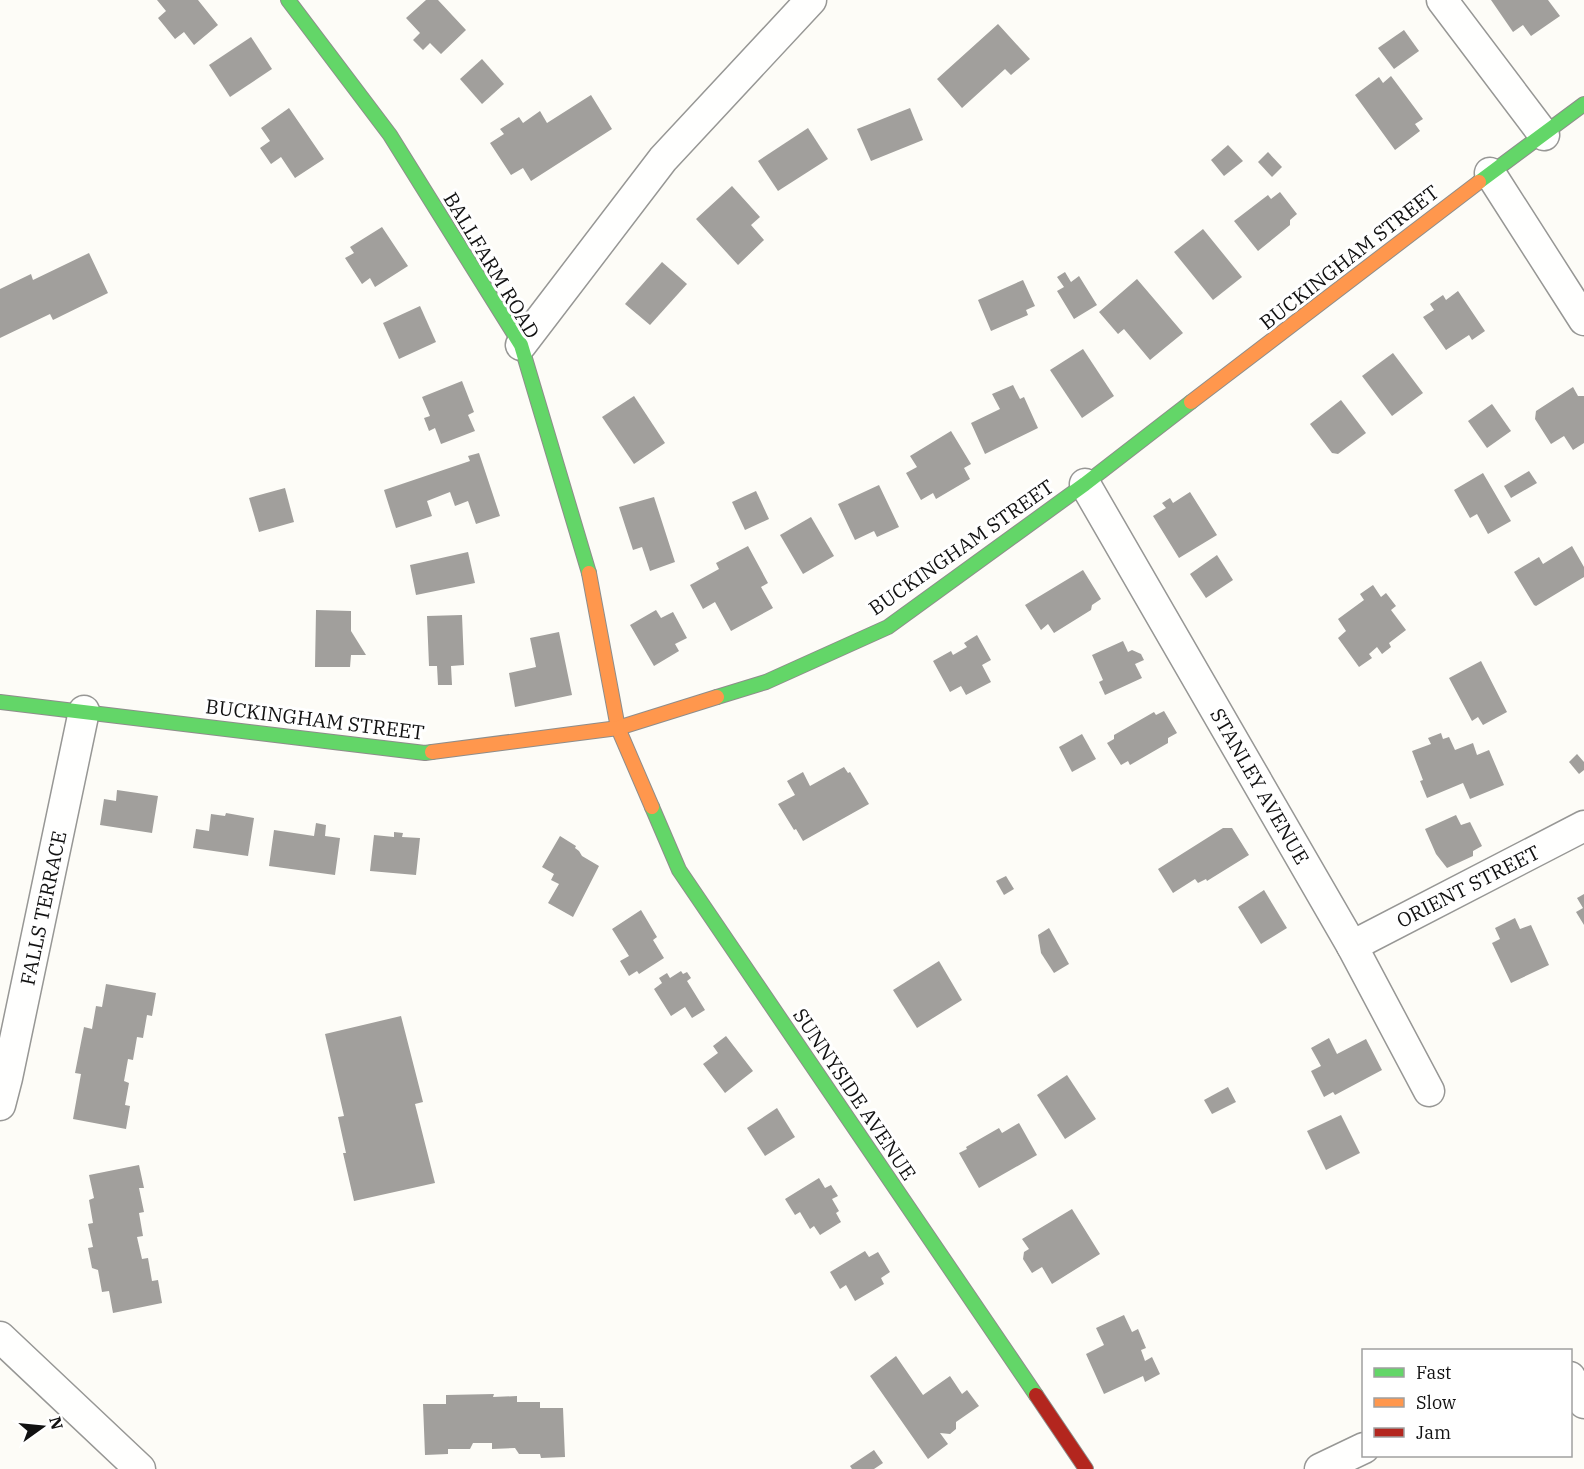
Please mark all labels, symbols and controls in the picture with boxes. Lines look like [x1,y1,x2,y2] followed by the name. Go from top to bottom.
[1254,179,1444,335] street label: BUCKINGHAM STREET
[438,187,546,343] street label: BALLFARM ROAD
[863,473,1059,621] street label: BUCKINGHAM STREET
[204,692,426,746] street label: BUCKINGHAM STREET
[1204,703,1316,869] street label: STANLEY AVENUE
[13,828,73,988] street label: FALLS TERRACE
[1392,838,1544,934] street label: ORIENT STREET
[787,1003,923,1185] street label: SUNNYSIDE AVENUE
[1362,1349,1572,1457] legend
[1416,1361,1451,1384] text: Fast
[1416,1391,1456,1414] text: Slow
[12,1397,72,1457] north arrow
[45,1414,68,1432] text: N
[1416,1421,1451,1444] text: Jam

